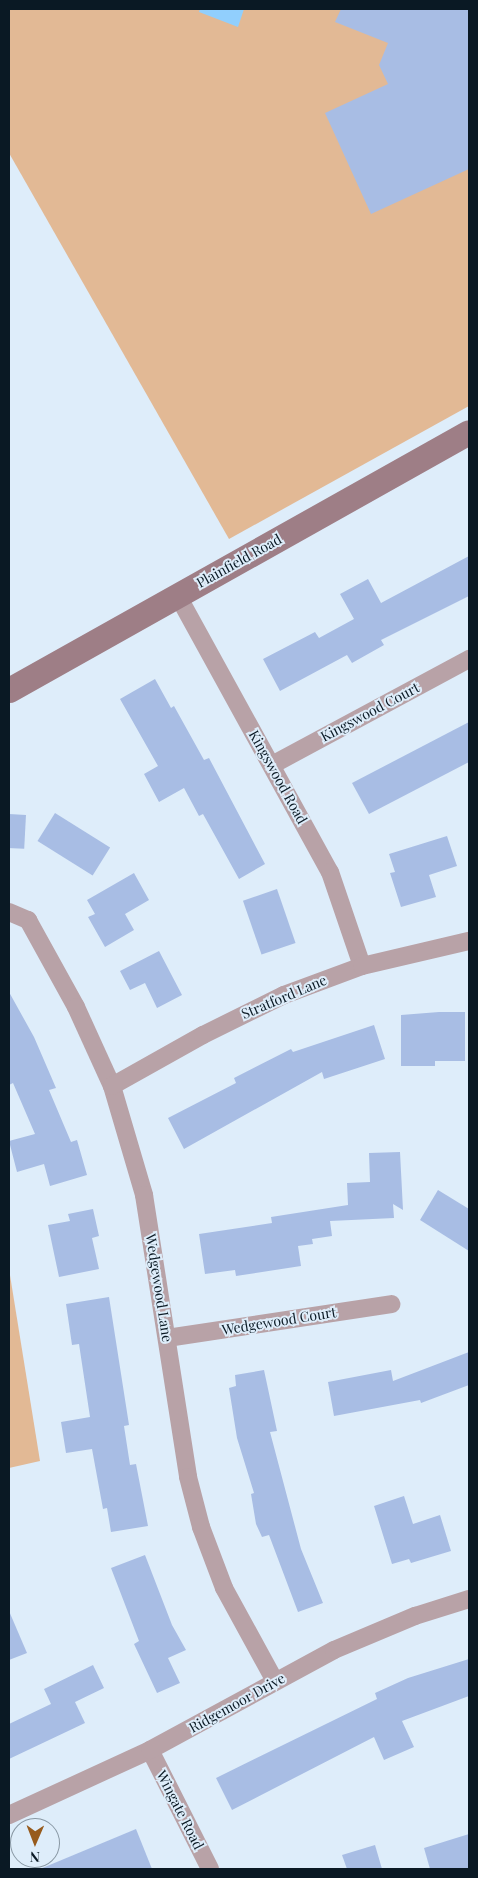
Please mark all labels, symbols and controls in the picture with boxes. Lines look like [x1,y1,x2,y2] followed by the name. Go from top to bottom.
[194,531,284,591] street label: Plainfield Road
[318,679,422,745] street label: Kingswood Court
[245,727,311,827] street label: Kingswood Road
[239,971,329,1023] street label: Stratford Lane
[142,1233,176,1343] street label: Wedgewood Lane
[221,1304,337,1338] street label: Wedgewood Court
[186,1670,288,1736] street label: Ridgemoor Drive
[153,1768,207,1852] street label: Wingate Road
[10,1818,60,1868] north arrow
[30,1848,40,1867] text: N

